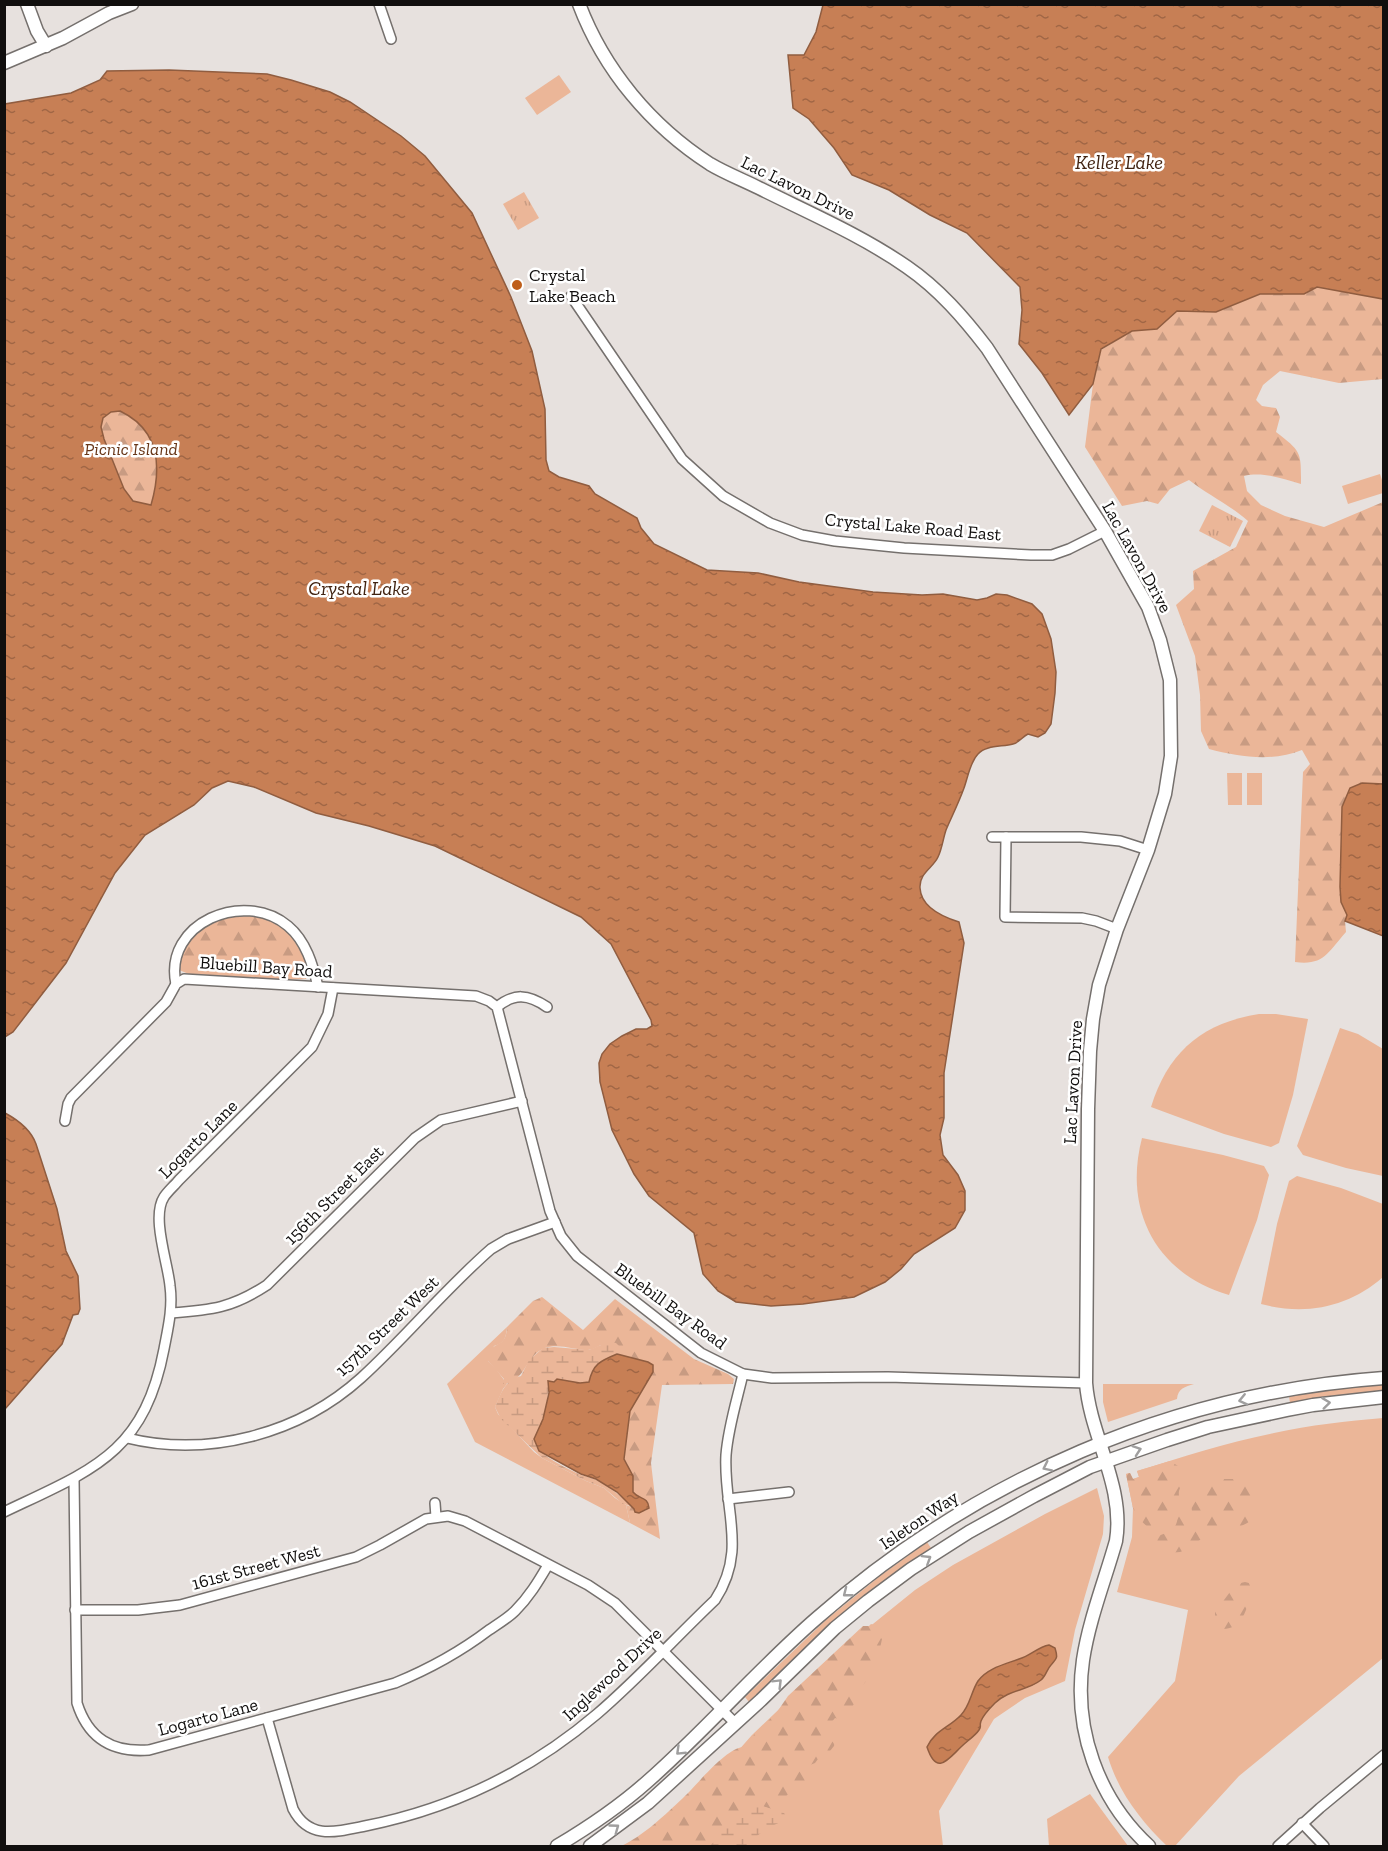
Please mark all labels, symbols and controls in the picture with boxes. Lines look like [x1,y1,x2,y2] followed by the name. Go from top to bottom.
[1075,150,1163,174] water label: Keller Lake
[737,151,859,225] street label: Lac Lavon Drive
[529,264,616,307] place label: Crystal Lake Beach
[510,278,524,292] marker: Crystal Lake Beach
[84,438,178,460] park label: Picnic Island
[1097,497,1177,617] street label: Lac Lavon Drive
[824,508,1002,546] street label: Crystal Lake Road East
[308,576,410,600] water label: Crystal Lake
[199,951,333,983] street label: Bluebill Bay Road
[1059,1020,1087,1144] street label: Lac Lavon Drive
[154,1095,242,1183] street label: Logarto Lane
[280,1140,389,1249] street label: 156th Street East
[611,1258,731,1354] street label: Bluebill Bay Road
[331,1271,444,1381] street label: 157th Street West
[1238,1392,1248,1405] one-way arrow
[1322,1397,1331,1410] one-way arrow
[1131,1445,1142,1458] one-way arrow
[1042,1460,1053,1472] one-way arrow
[876,1485,963,1554] street label: Isleton Way
[189,1539,323,1595] street label: 161st Street West
[921,1554,931,1566] one-way arrow
[843,1586,854,1597] one-way arrow
[558,1622,666,1726] street label: Inglewood Drive
[771,1680,782,1691] one-way arrow
[156,1693,260,1741] street label: Logarto Lane
[676,1744,687,1755] one-way arrow
[609,1825,620,1836] one-way arrow

